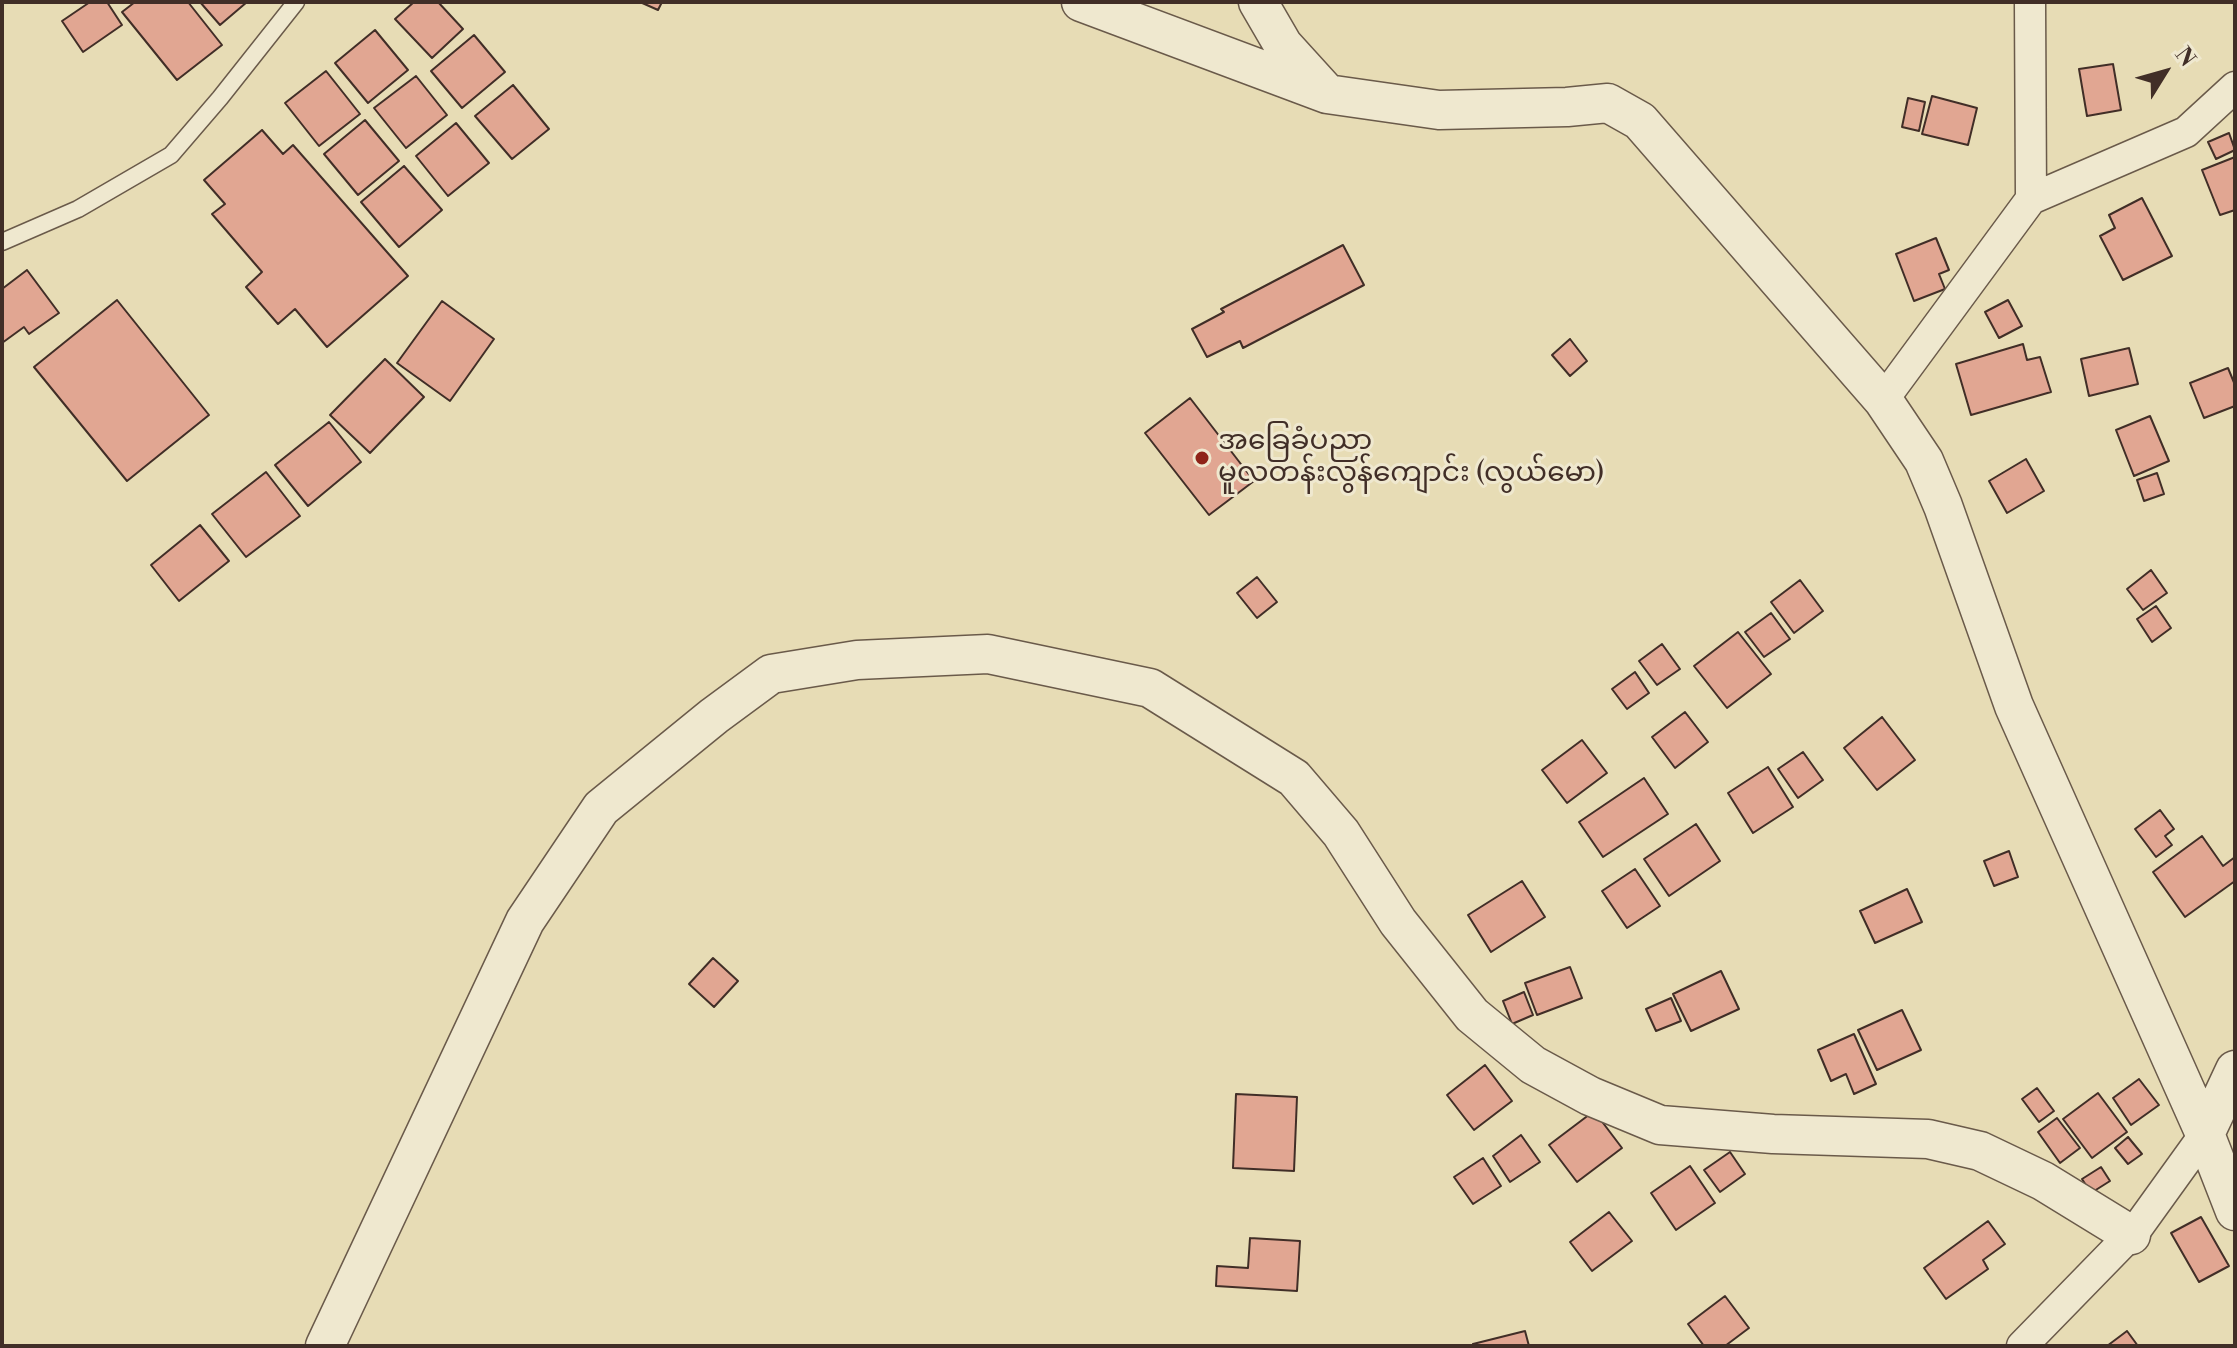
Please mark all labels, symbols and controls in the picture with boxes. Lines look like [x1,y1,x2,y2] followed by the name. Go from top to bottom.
[2125,32,2205,112] north arrow
[2169,42,2201,72] text: N
[1218,425,1605,491] place label: အခြေခံပညာ မူလတန်းလွန်ကျောင်း (လွယ်မော)
[1193,449,1211,467] marker: အခြေခံပညာ မူလတန်းလွန်ကျောင်း (လွယ်မော)

